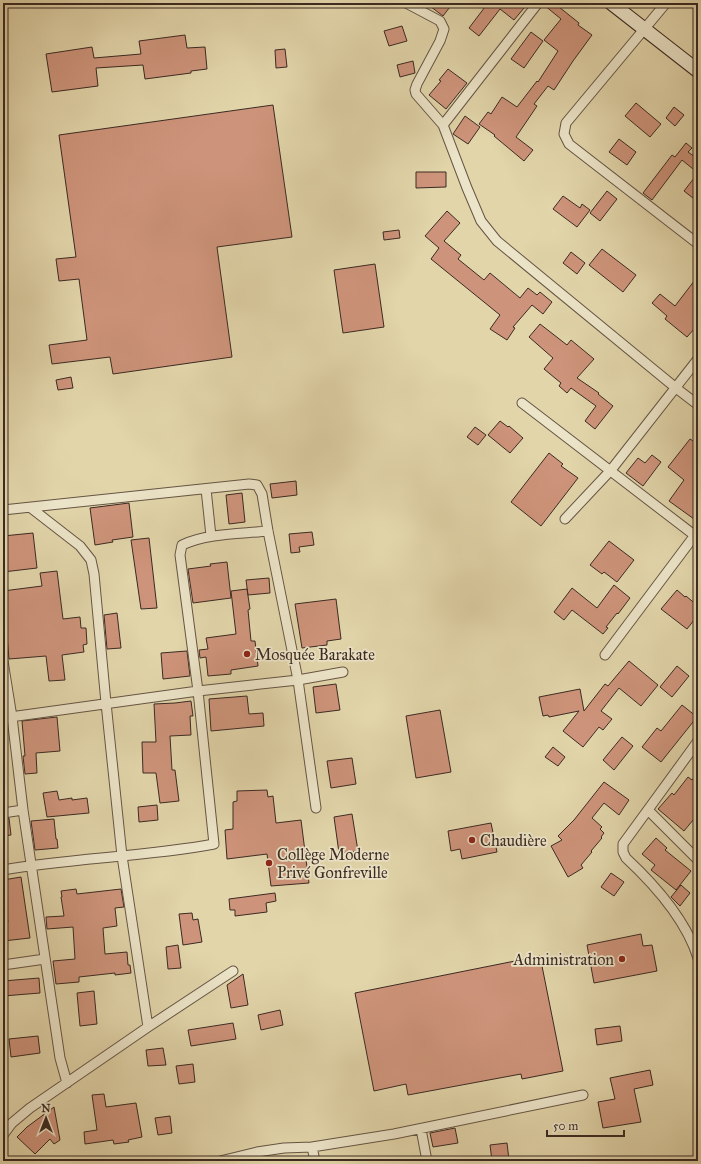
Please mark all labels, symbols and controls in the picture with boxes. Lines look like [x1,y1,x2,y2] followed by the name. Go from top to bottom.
[255,645,375,665] place label: Mosquée Barakate
[242,649,252,659] marker: Mosquée Barakate
[480,831,547,850] place label: Chaudière
[467,835,477,845] marker: Chaudière
[277,845,390,882] place label: Collège Moderne Privé Gonfreville
[264,858,274,868] marker: Collège Moderne Privé Gonfreville
[512,950,614,969] place label: Administration
[617,954,627,964] marker: Administration
[26,1098,66,1138] north arrow
[41,1102,51,1115] text: N
[547,1112,624,1138] scale bar
[553,1119,578,1133] text: 50 m

